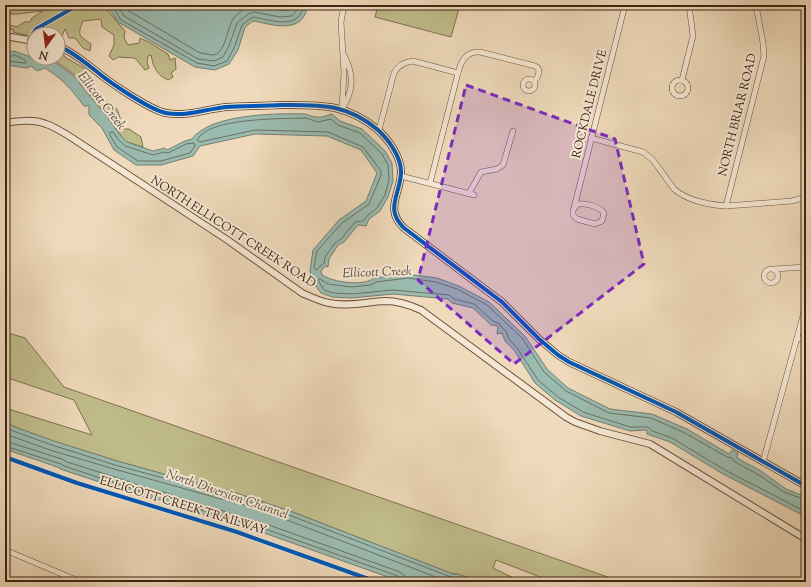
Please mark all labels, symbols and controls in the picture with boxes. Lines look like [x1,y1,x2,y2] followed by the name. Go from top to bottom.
[26,26,66,66] north arrow
[37,46,51,64] text: N
[568,47,612,160] street label: ROCKDALE DRIVE
[714,52,762,178] street label: NORTH BRIAR ROAD
[72,68,130,134] water label: Ellicott Creek
[147,172,319,292] street label: NORTH ELLICOTT CREEK ROAD
[342,263,412,283] water label: Ellicott Creek
[163,466,291,525] water label: North Diversion Channel
[97,472,269,540] street label: ELLICOTT CREEK TRAILWAY

